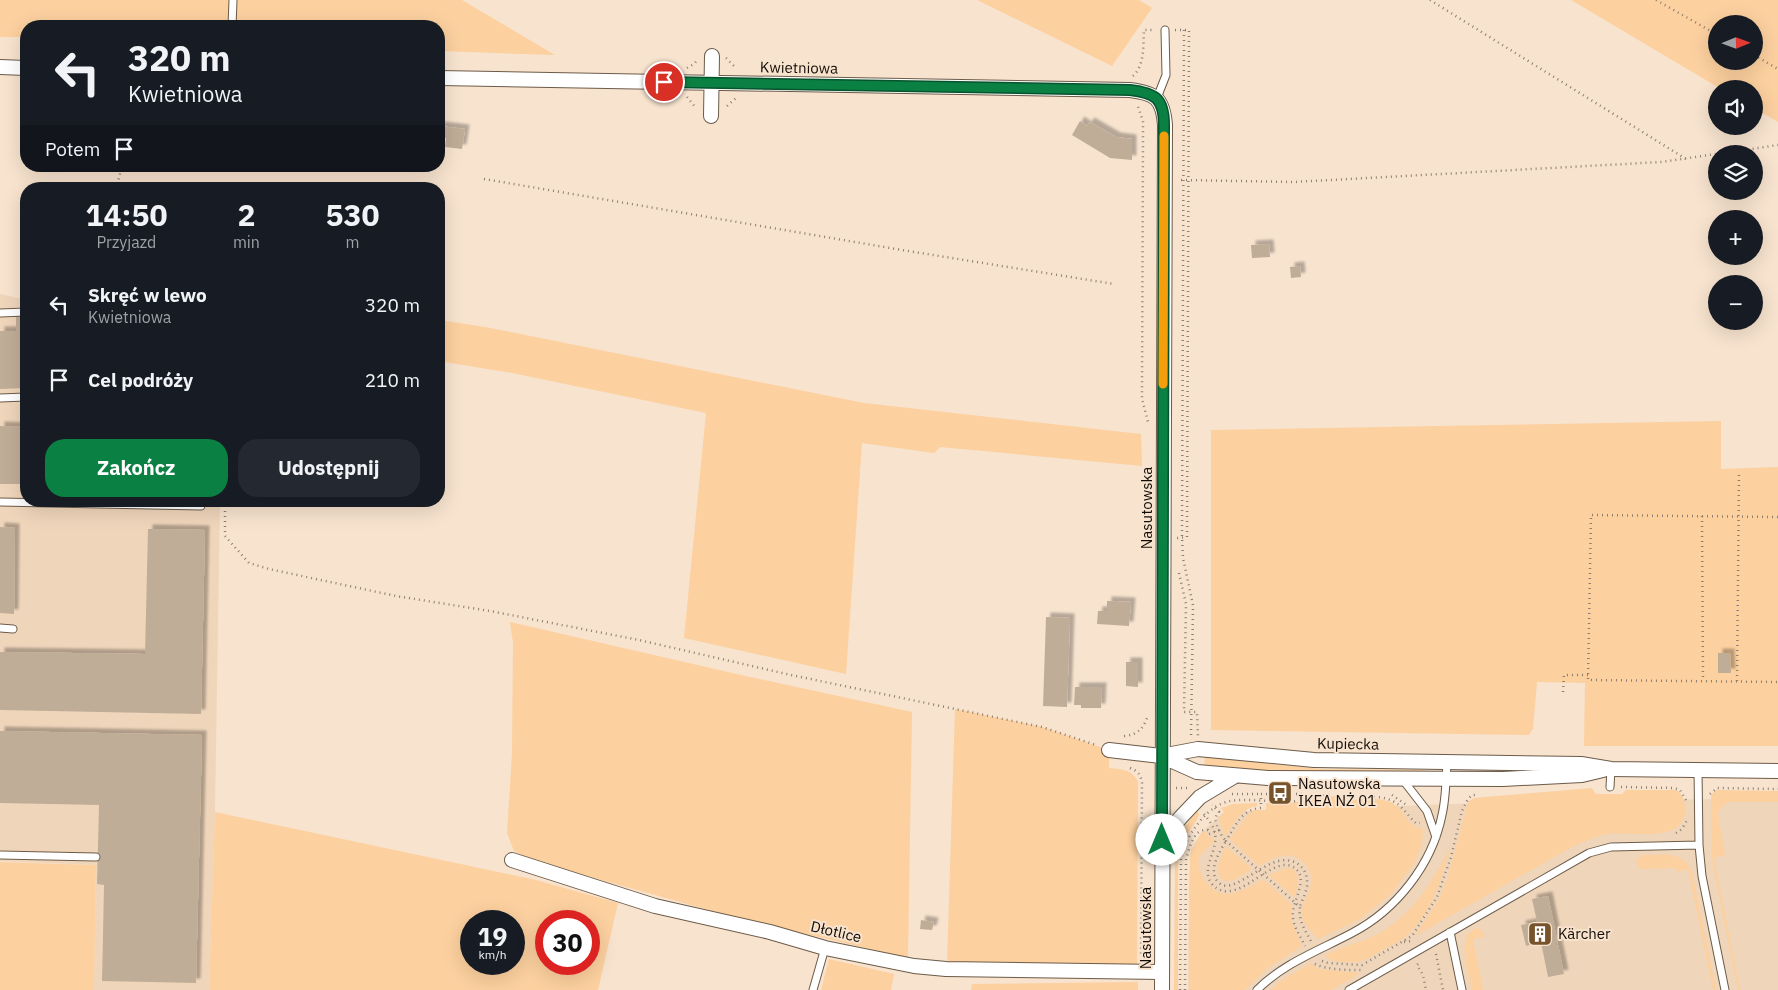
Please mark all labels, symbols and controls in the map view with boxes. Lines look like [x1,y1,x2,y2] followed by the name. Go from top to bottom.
[1708,15,1762,70] north arrow
[1708,15,1763,330] map controls
[128,35,231,81] text: 320 m
[45,40,110,105] icon: left
[760,57,838,78] street label: Kwietniowa
[643,61,685,103] pin
[650,68,678,96] icon: arrive
[128,79,243,108] text: Kwietniowa
[1708,80,1763,135] button: sound
[110,135,138,163] icon: arrive
[45,137,100,161] text: Potem
[1708,145,1763,200] button: layers
[86,195,167,234] text: 14:50
[237,195,255,234] text: 2
[325,195,379,234] text: 530
[1708,210,1763,265] button: +
[97,232,156,252] text: Przyjazd
[233,232,260,252] text: min
[345,232,359,252] text: m
[1708,275,1763,330] button: −
[88,283,207,307] text: Skręć w lewo
[45,291,73,319] icon: left
[365,293,420,317] text: 320 m
[88,307,171,327] text: Kwietniowa
[45,366,73,394] icon: arrive
[88,368,193,392] text: Cel podróży
[365,368,420,392] text: 210 m
[45,439,228,497] button: Zakończ
[238,439,420,497] button: Udostępnij
[1137,467,1156,549] street label: Nasutowska
[1317,733,1379,754] street label: Kupiecka
[1298,774,1381,810] place label: Nasutowska IKEA NŻ 01
[1267,780,1293,806] bus stop icon: Nasutowska IKEA NŻ 01
[1135,813,1187,865] position arrow
[1136,887,1155,969] street label: Nasutowska
[535,910,600,975] speed limit sign: 30
[809,916,863,947] street label: Dłotlice
[477,920,508,953] text: 19
[1527,921,1553,947] building icon: Kärcher
[1558,924,1611,943] place label: Kärcher
[478,947,507,962] text: km/h

